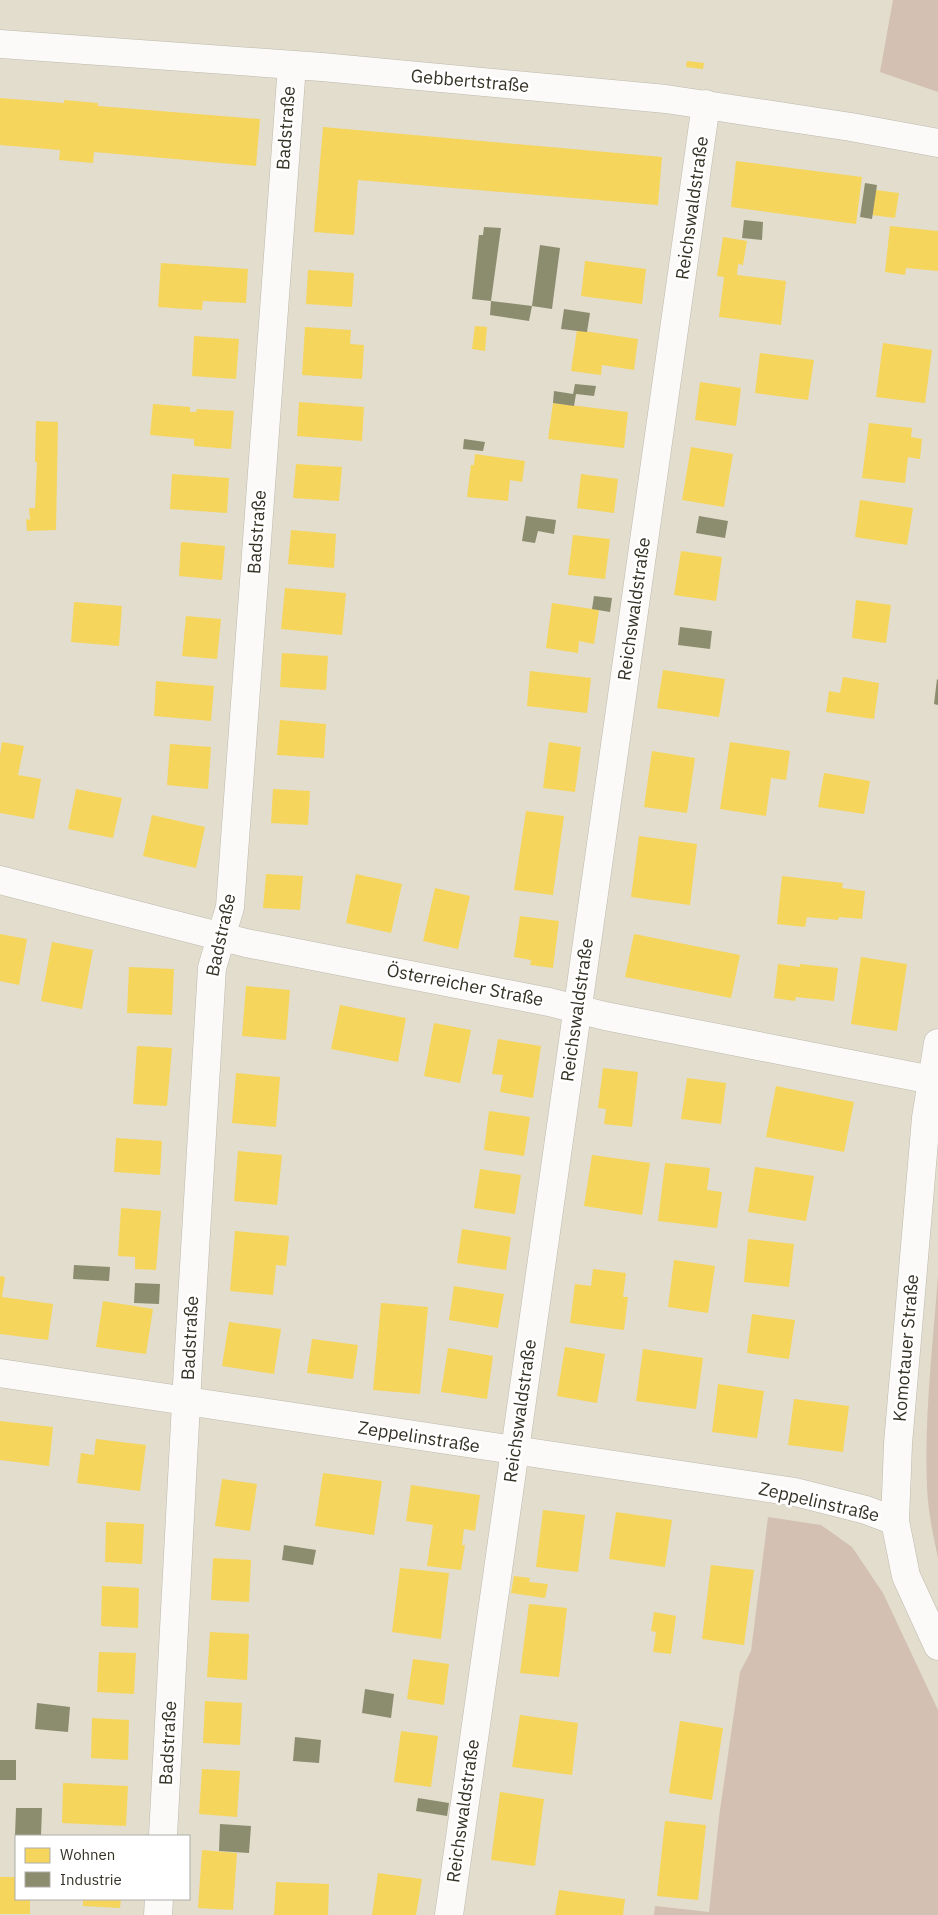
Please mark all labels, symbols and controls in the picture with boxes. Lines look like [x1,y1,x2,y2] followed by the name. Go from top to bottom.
[410,64,530,97] street label: Gebbertstraße
[271,85,300,171] street label: Badstraße
[670,135,713,281] street label: Reichswaldstraße
[242,489,271,575] street label: Badstraße
[612,536,655,682] street label: Reichswaldstraße
[200,891,241,979] street label: Badstraße
[555,937,598,1083] street label: Reichswaldstraße
[385,958,546,1011] street label: Österreicher Straße
[888,1273,923,1423] street label: Komotauer Straße
[176,1295,203,1381] street label: Badstraße
[498,1338,541,1484] street label: Reichswaldstraße
[356,1416,482,1458] street label: Zeppelinstraße
[757,1476,882,1527] street label: Zeppelinstraße
[154,1700,181,1786] street label: Badstraße
[441,1738,484,1884] street label: Reichswaldstraße
[15,1835,190,1900] legend
[60,1845,115,1864] text: Wohnen
[60,1870,122,1889] text: Industrie

